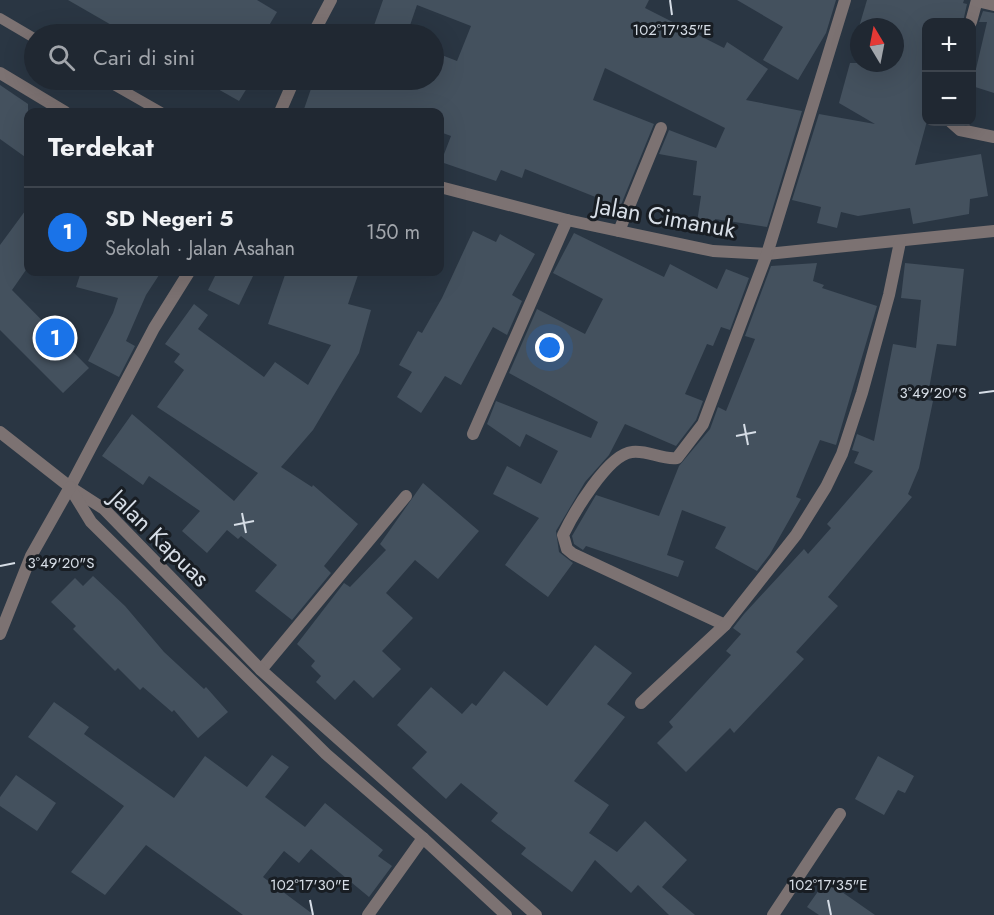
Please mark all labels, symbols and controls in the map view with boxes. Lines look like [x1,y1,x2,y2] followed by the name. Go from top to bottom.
[850,18,904,72] north arrow
[922,18,976,126] map controls
[922,18,976,72] button: +
[632,19,712,41] text: 102°17'35"E
[24,24,444,90] search box
[45,41,78,74] icon: search
[93,41,195,73] text: Cari di sini
[922,72,976,126] button: −
[48,128,154,166] text: Terdekat
[589,187,739,247] street label: Jalan Cimanuk
[105,202,233,234] text: SD Negeri 5
[62,218,73,247] text: 1
[366,218,420,247] text: 150 m
[105,234,295,263] text: Sekolah · Jalan Asahan
[36,316,74,360] pin: 1
[535,333,564,362] your location
[900,382,966,404] text: 3°49'20"S
[100,479,218,595] street label: Jalan Kapuas
[28,552,94,574] text: 3°49'20"S
[270,874,350,896] text: 102°17'30"E
[788,874,868,896] text: 102°17'35"E

